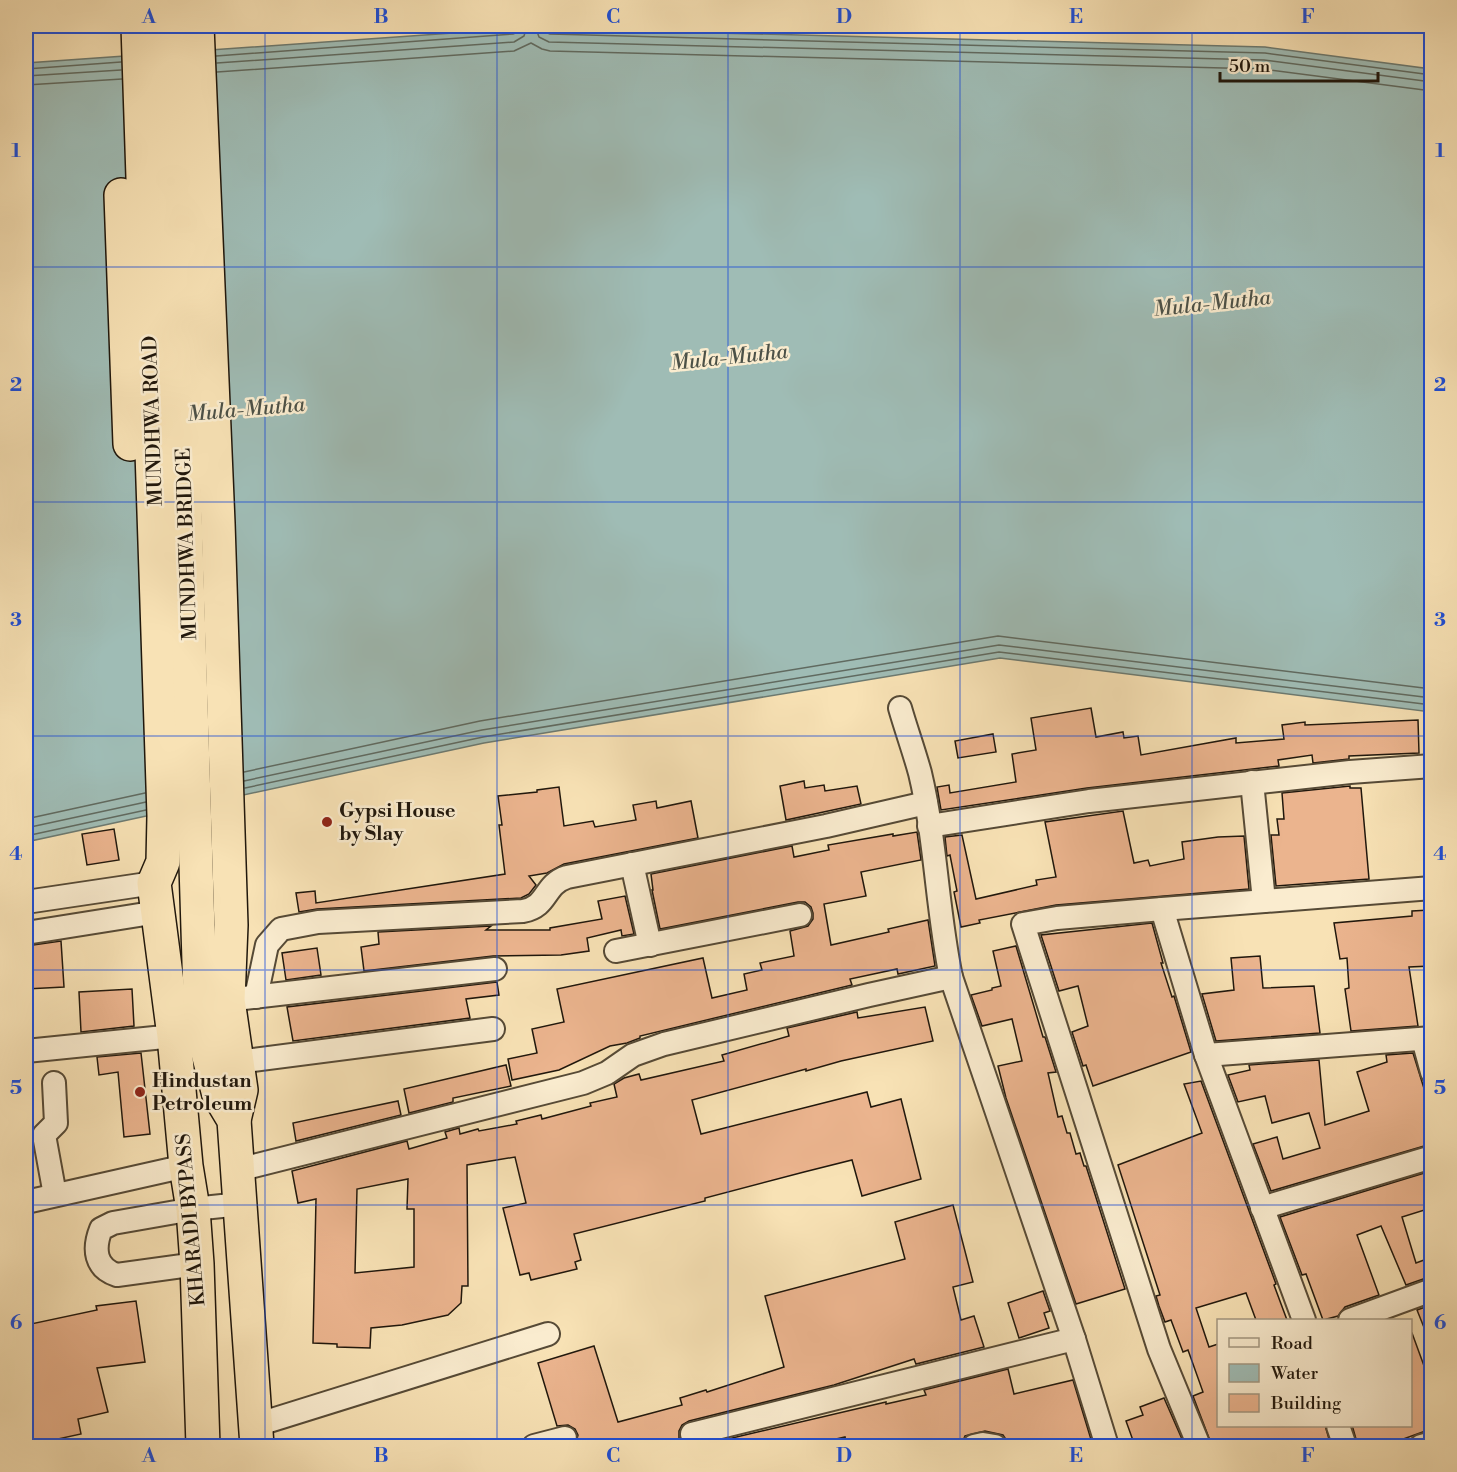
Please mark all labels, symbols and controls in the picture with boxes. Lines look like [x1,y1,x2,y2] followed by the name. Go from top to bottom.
[141,5,157,30] text: A
[373,5,389,30] text: B
[606,5,620,30] text: C
[836,5,852,30] text: D
[1069,5,1083,30] text: E
[1301,5,1315,30] text: F
[1220,45,1378,83] scale bar
[1229,55,1271,78] text: 50 m
[11,139,21,164] text: 1
[1435,139,1445,164] text: 1
[1152,285,1272,323] water label: Mula-Mutha
[138,335,169,507] street label: MUNDHWA ROAD
[669,339,789,377] water label: Mula-Mutha
[10,373,22,398] text: 2
[1434,373,1446,398] text: 2
[186,392,306,428] water label: Mula-Mutha
[172,447,203,641] street label: MUNDHWA BRIDGE
[10,608,22,633] text: 3
[1434,608,1446,633] text: 3
[339,799,456,847] place label: Gypsi House by Slay
[320,815,334,829] marker: Gypsi House by Slay
[9,842,23,867] text: 4
[1433,842,1447,867] text: 4
[152,1069,252,1117] place label: Hindustan Petroleum
[10,1076,22,1101] text: 5
[1434,1076,1446,1101] text: 5
[133,1085,147,1099] marker: Hindustan Petroleum
[171,1132,212,1307] street label: KHARADI BYPASS
[10,1311,23,1336] text: 6
[1434,1311,1447,1336] text: 6
[1217,1319,1412,1427] legend
[1271,1332,1314,1355] text: Road
[1270,1362,1319,1385] text: Water
[1270,1392,1342,1415] text: Building
[141,1444,157,1469] text: A
[373,1444,389,1469] text: B
[606,1444,620,1469] text: C
[836,1444,852,1469] text: D
[1069,1444,1083,1469] text: E
[1301,1444,1315,1469] text: F

